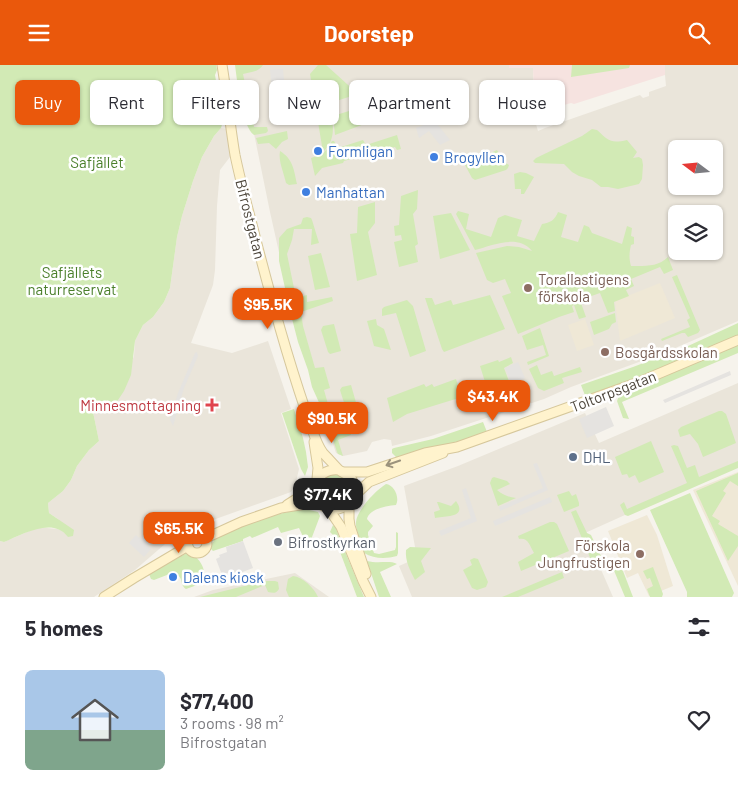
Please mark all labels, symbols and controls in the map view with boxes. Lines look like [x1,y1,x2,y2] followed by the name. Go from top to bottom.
[25,19,53,47] icon: menu
[685,19,713,47] icon: search
[324,20,414,46] text: Doorstep
[15,80,80,125] chip: Buy
[90,80,163,125] chip: Rent
[173,80,259,125] chip: Filters
[269,80,339,125] chip: New
[349,80,469,125] chip: Apartment
[479,80,565,125] chip: House
[668,140,722,195] north arrow
[668,140,723,260] map controls
[328,142,393,160] place label: Formligan
[312,145,324,157] marker: Formligan
[444,148,505,166] place label: Brogyllen
[428,151,440,163] marker: Brogyllen
[70,153,124,171] park label: Safjället
[232,177,270,261] street label: Bifrostgatan
[316,183,385,201] place label: Manhattan
[300,186,312,198] marker: Manhattan
[668,205,723,260] button: layers
[27,263,117,298] park label: Safjällets naturreservat
[538,270,629,305] place label: Torallastigens förskola
[522,282,534,294] marker: Torallastigens förskola
[227,287,309,330] pin: $95.5K
[243,294,293,313] text: $95.5K
[615,343,718,361] place label: Bosgårdsskolan
[599,346,611,358] marker: Bosgårdsskolan
[568,366,658,416] street label: Toltorpsgatan
[452,379,534,422] pin: $43.4K
[467,386,519,405] text: $43.4K
[80,396,201,414] place label: Minnesmottagning
[205,398,219,412] marker: Minnesmottagning
[291,401,373,444] pin: $90.5K
[307,408,357,427] text: $90.5K
[583,448,611,466] place label: DHL
[567,451,579,463] marker: DHL
[386,459,401,468] one-way arrow
[287,477,369,520] pin: $77.4K
[304,484,352,503] text: $77.4K
[138,511,220,554] pin: $65.5K
[154,518,204,537] text: $65.5K
[288,533,376,551] place label: Bifrostkyrkan
[272,536,284,548] marker: Bifrostkyrkan
[538,536,630,571] place label: Förskola Jungfrustigen
[634,548,646,560] marker: Förskola Jungfrustigen
[183,568,264,586] place label: Dalens kiosk
[167,571,179,583] marker: Dalens kiosk
[685,613,713,641] icon: filters
[25,615,103,640] text: 5 homes
[180,688,254,713] text: $77,400
[65,690,125,750] icon: home
[685,706,713,734] icon: heart
[180,713,284,732] text: 3 rooms · 98 m²
[180,732,267,751] text: Bifrostgatan

